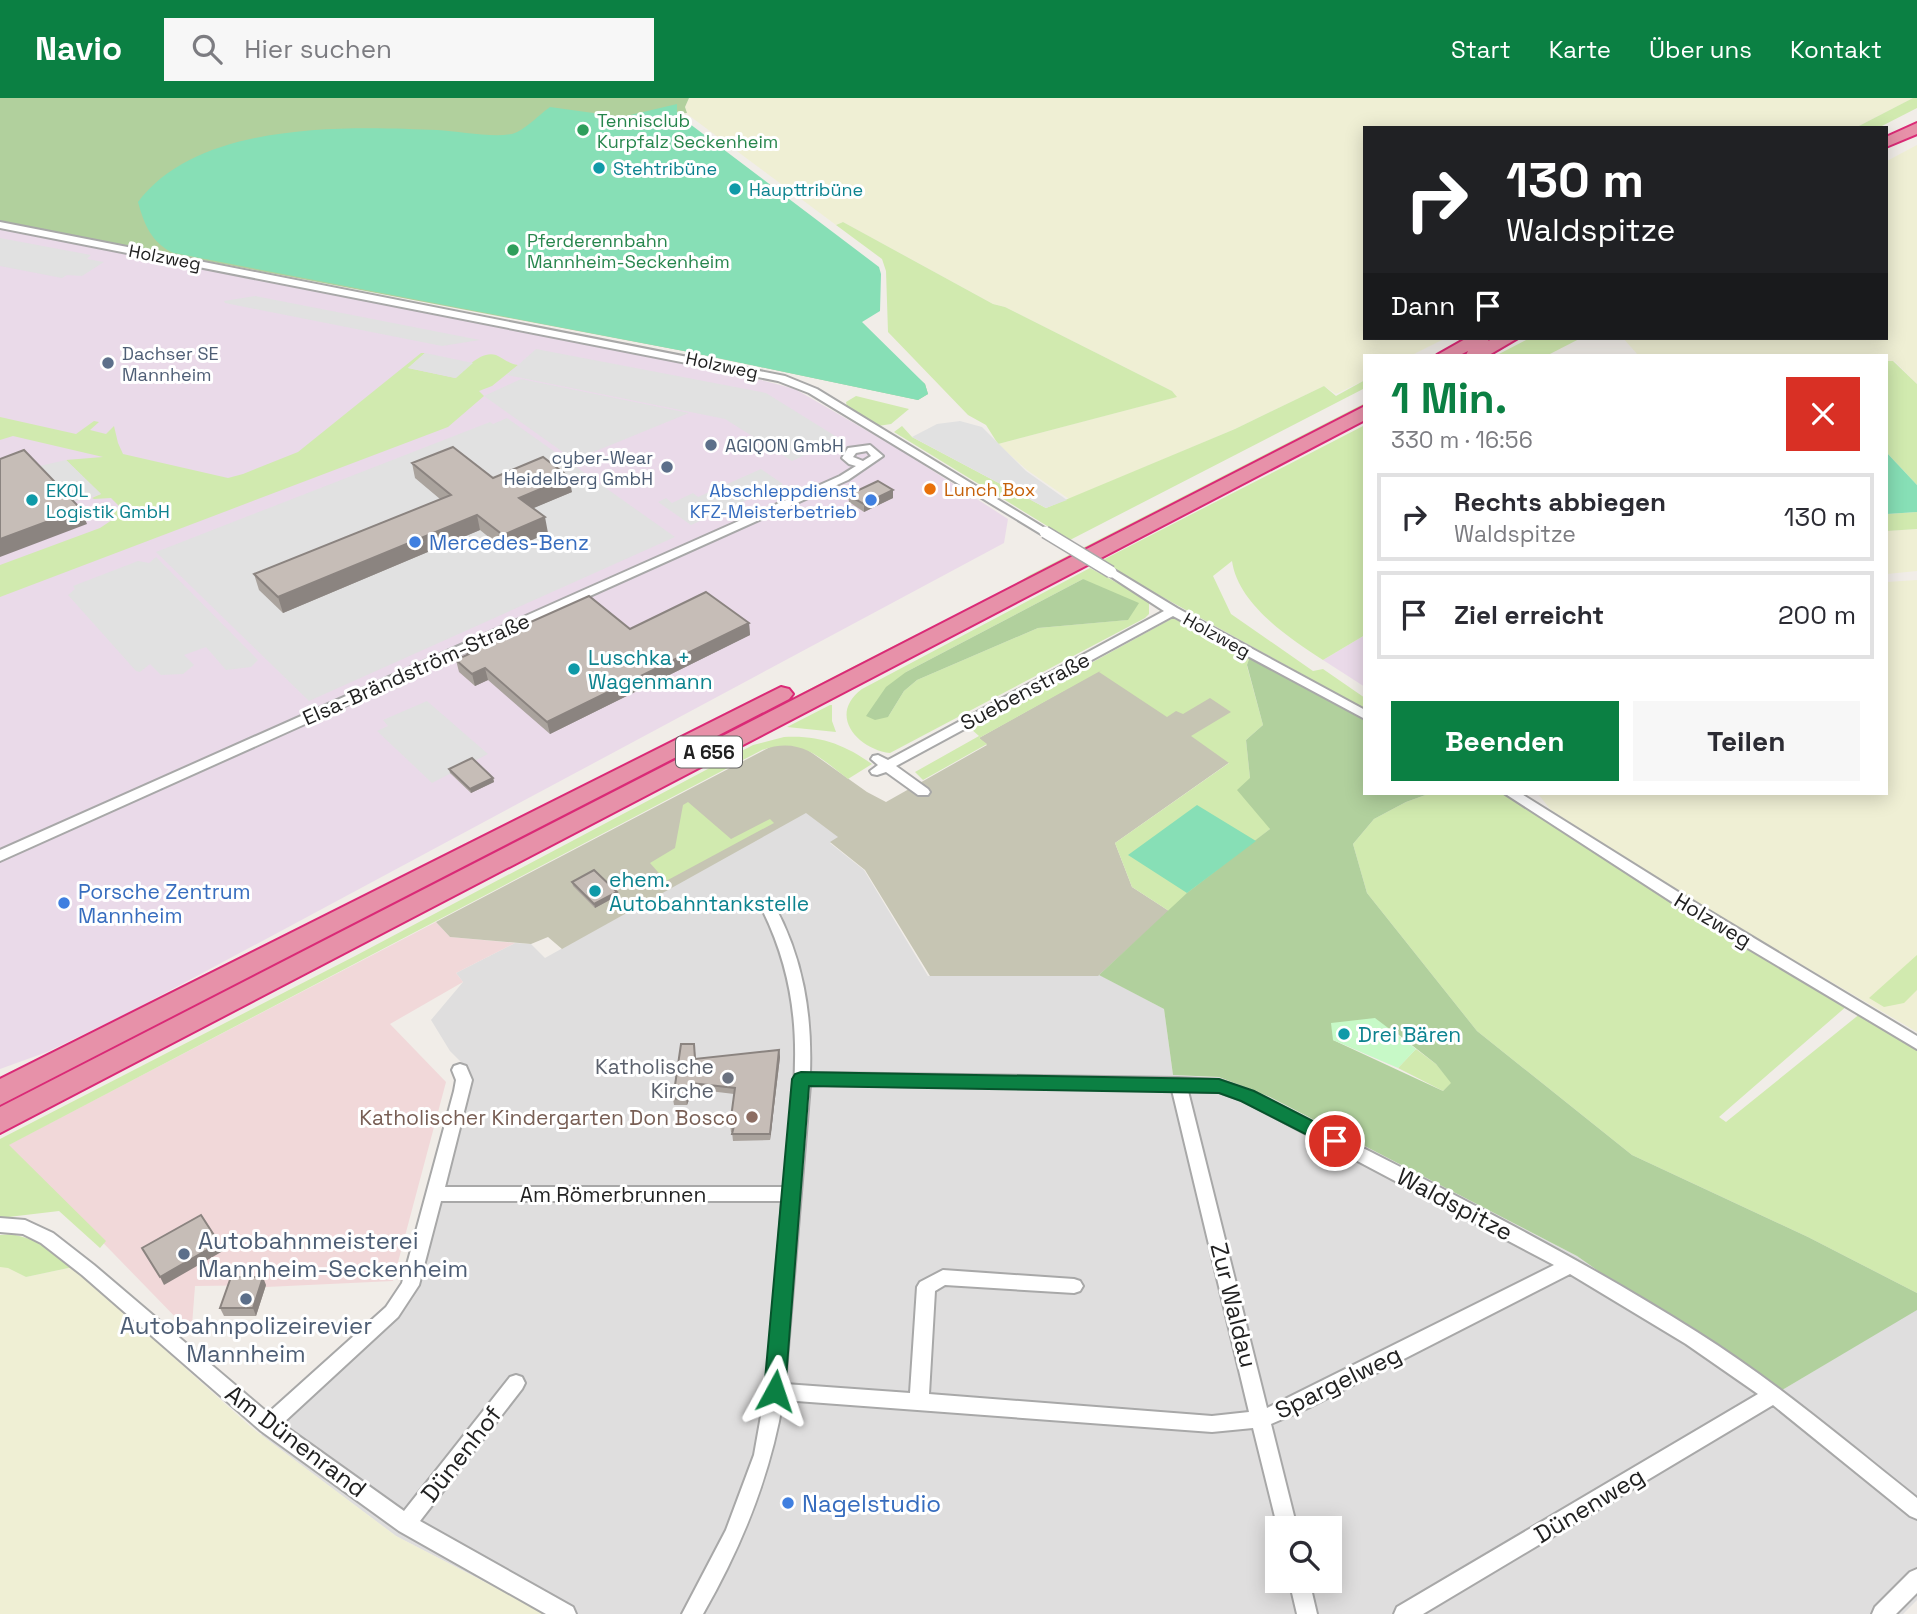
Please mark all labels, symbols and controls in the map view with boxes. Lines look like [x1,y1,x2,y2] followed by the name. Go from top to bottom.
[164,18,654,81] search box
[35,28,122,70] text: Navio
[188,30,226,68] icon: search
[244,32,392,66] text: Hier suchen
[1451,34,1511,65] text: Start
[1549,34,1611,65] text: Karte
[1649,34,1752,65] text: Über uns
[1790,34,1882,65] text: Kontakt
[597,109,778,153] place label: Tennisclub Kurpfalz Seckenheim
[575,122,591,138] marker: Tennisclub Kurpfalz Seckenheim
[1506,149,1644,211] text: 130 m
[1391,154,1482,245] icon: right
[613,157,717,180] place label: Stehtribüne
[591,160,607,176] marker: Stehtribüne
[749,178,863,201] place label: Haupttribüne
[727,181,743,197] marker: Haupttribüne
[1506,210,1676,250] text: Waldspitze
[527,229,730,273] place label: Pferderennbahn Mannheim-Seckenheim
[127,239,203,275] street label: Holzweg
[505,242,521,258] marker: Pferderennbahn Mannheim-Seckenheim
[1469,287,1507,325] icon: arrive
[1391,289,1455,323] text: Dann
[122,342,219,386] place label: Dachser SE Mannheim
[684,346,760,384] street label: Holzweg
[100,355,116,371] marker: Dachser SE Mannheim
[1391,372,1507,425] text: 1 Min.
[1786,377,1860,451] button: close
[1391,425,1533,455] text: 330 m · 16:56
[725,434,844,457] place label: AGIQON GmbH
[703,437,719,453] marker: AGIQON GmbH
[504,446,653,490] place label: cyber-Wear Heidelberg GmbH
[659,459,675,475] marker: cyber-Wear Heidelberg GmbH
[944,478,1035,501] place label: Lunch Box
[46,479,170,523] place label: EKOL Logistik GmbH
[690,479,857,523] place label: Abschleppdienst KFZ-Meisterbetrieb
[922,481,938,497] marker: Lunch Box
[1454,485,1666,519] text: Rechts abbiegen
[24,492,40,508] marker: EKOL Logistik GmbH
[863,492,879,508] marker: Abschleppdienst KFZ-Meisterbetrieb
[1395,498,1433,536] icon: right
[1784,500,1856,534] text: 130 m
[1454,519,1576,549] text: Waldspitze
[429,529,589,556] place label: Mercedes-Benz
[407,534,423,550] marker: Mercedes-Benz
[1395,596,1433,634] icon: arrive
[1454,598,1604,632] text: Ziel erreicht
[1778,598,1856,632] text: 200 m
[298,607,534,731] street label: Elsa-Brändström-Straße
[1179,607,1255,663] street label: Holzweg
[588,644,713,695] place label: Luschka + Wagenmann
[956,646,1094,736] street label: Suebenstraße
[566,661,582,677] marker: Luschka + Wagenmann
[1391,701,1619,781] button: Beenden
[1633,701,1860,781] button: Teilen
[676,736,742,768] road number: A 656
[609,866,809,917] place label: ehem. Autobahntankstelle
[78,878,251,929] place label: Porsche Zentrum Mannheim
[587,883,603,899] marker: ehem. Autobahntankstelle
[1669,886,1757,954] street label: Holzweg
[56,895,72,911] marker: Porsche Zentrum Mannheim
[1358,1021,1461,1048] place label: Drei Bären
[1336,1026,1352,1042] marker: Drei Bären
[595,1053,714,1104] place label: Katholische Kirche
[720,1070,736,1086] marker: Katholische Kirche
[359,1104,738,1131] place label: Katholischer Kindergarten Don Bosco
[744,1109,760,1125] marker: Katholischer Kindergarten Don Bosco
[1305,1111,1365,1171] pin
[1316,1122,1354,1160] icon: arrive
[1392,1160,1518,1248] street label: Waldspitze
[520,1181,706,1208] street label: Am Römerbrunnen
[198,1225,468,1284] place label: Autobahnmeisterei Mannheim-Seckenheim
[1204,1239,1264,1371] street label: Zur Waldau
[176,1246,192,1262] marker: Autobahnmeisterei Mannheim-Seckenheim
[238,1291,254,1307] marker: Autobahnpolizeirevier Mannheim
[120,1310,372,1369] place label: Autobahnpolizeirevier Mannheim
[1270,1338,1406,1426] street label: Spargelweg
[738,1354,812,1428] position arrow
[219,1378,373,1504] street label: Am Dünenrand
[414,1400,508,1508] street label: Dünenhof
[1528,1460,1650,1550] street label: Dünenweg
[802,1488,941,1519] place label: Nagelstudio
[780,1495,796,1511] marker: Nagelstudio
[1265,1516,1342,1593] map controls
[1265,1516,1342,1593] button: search

